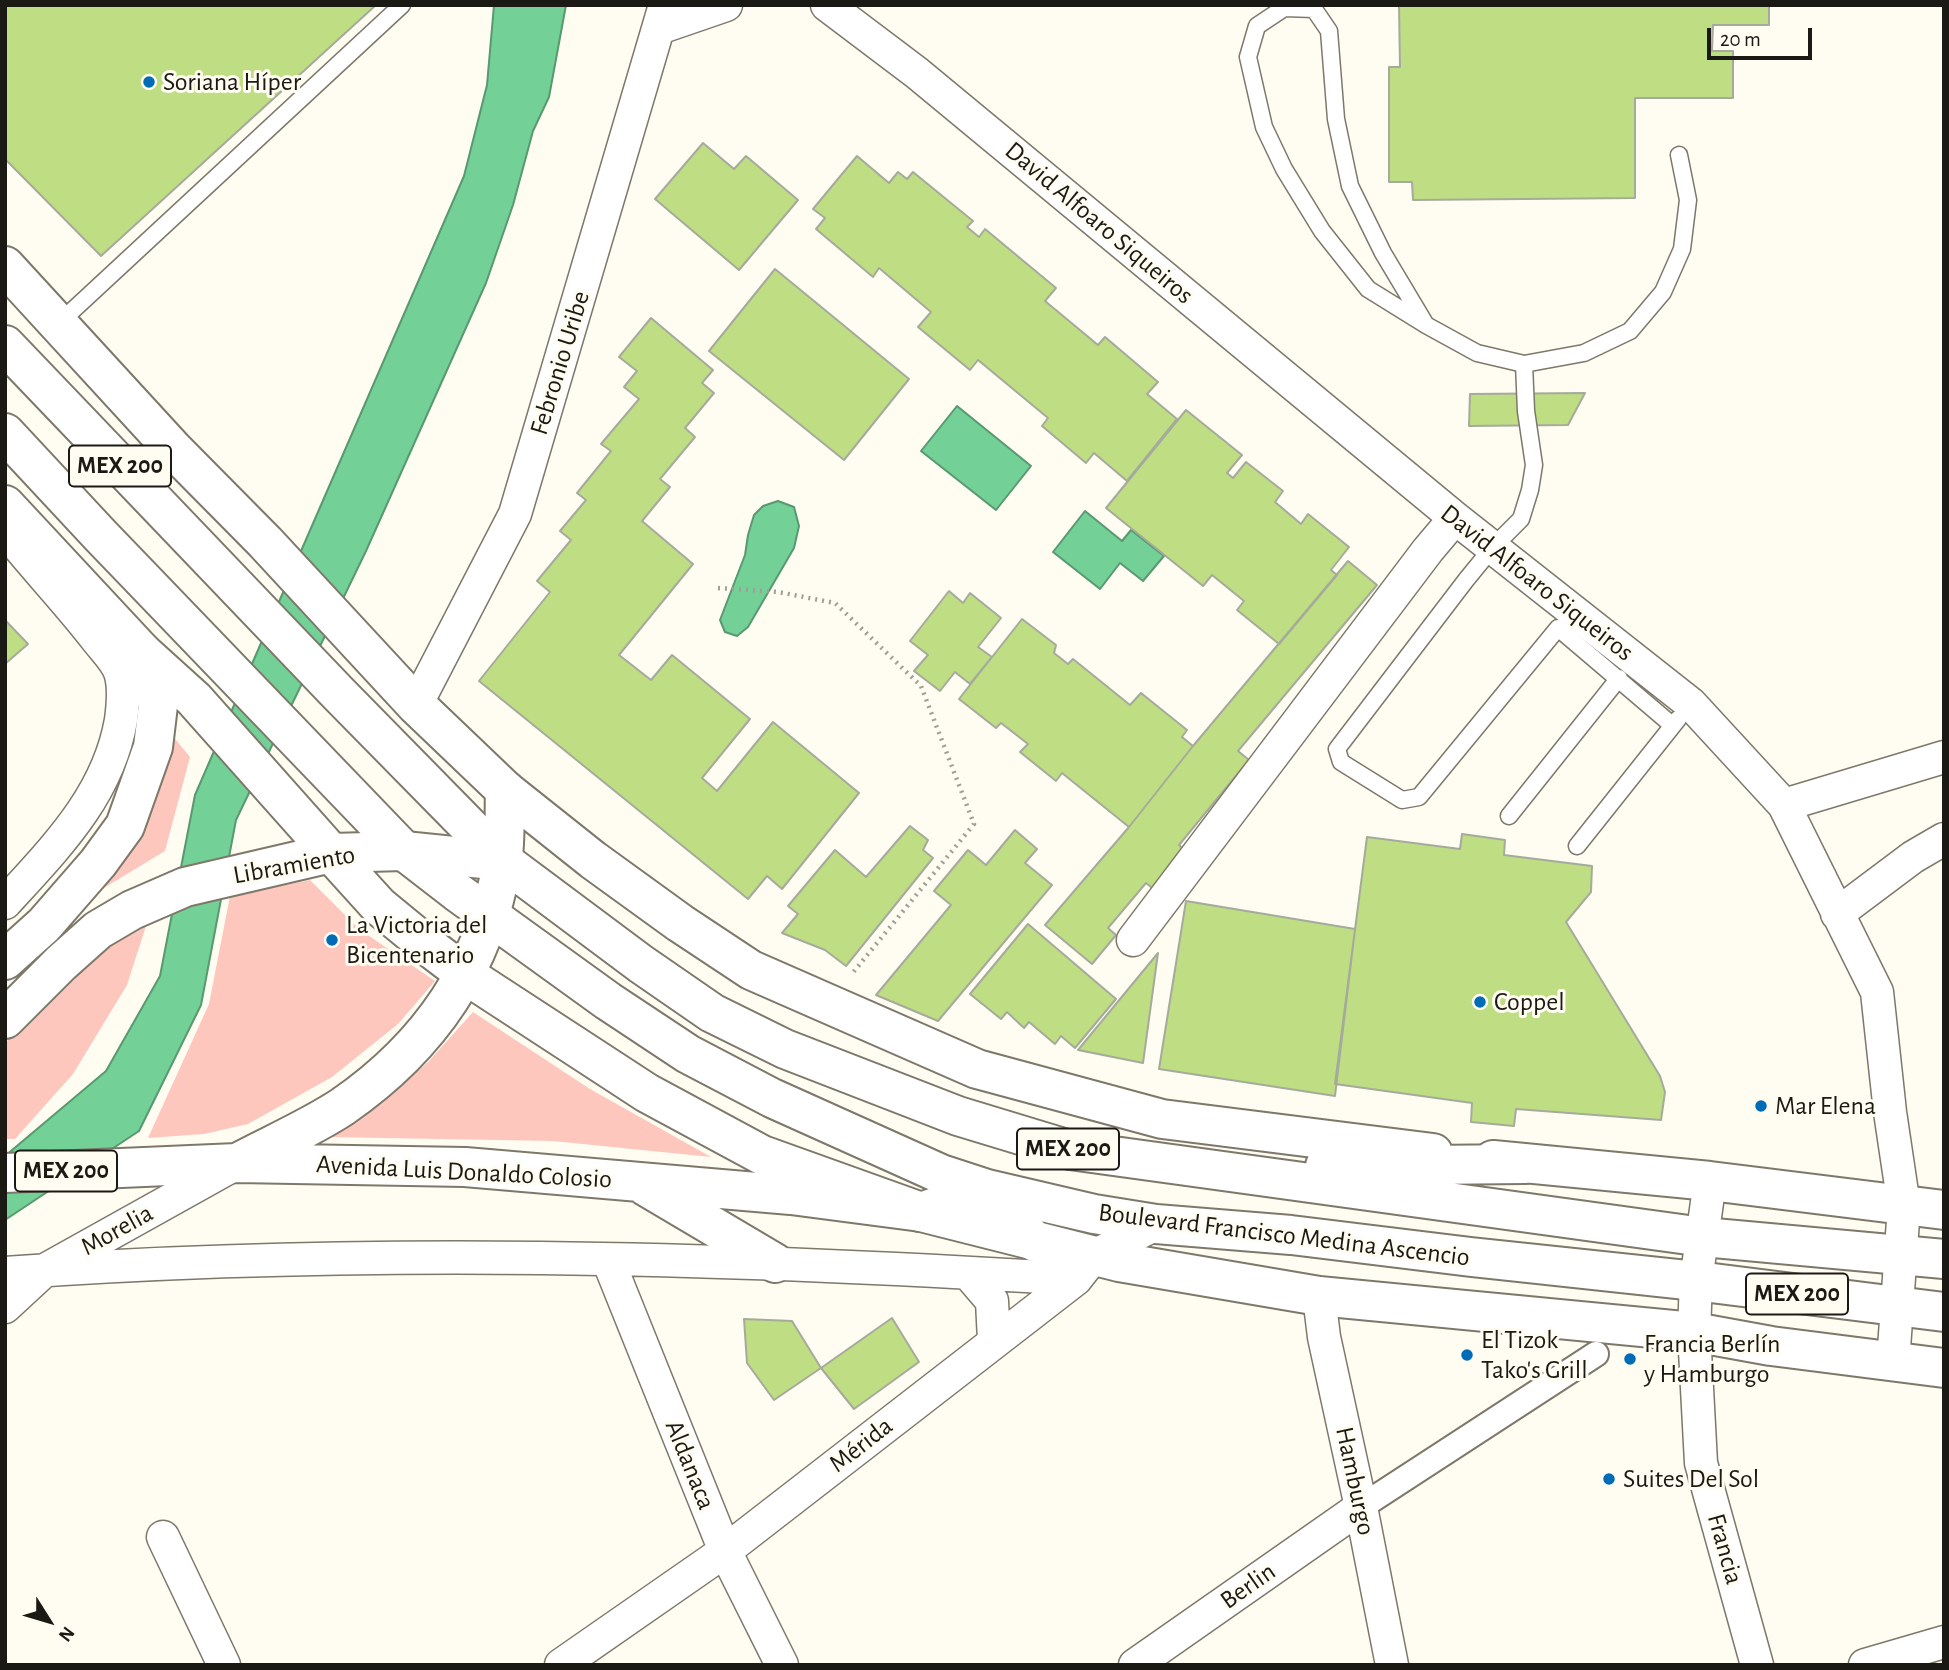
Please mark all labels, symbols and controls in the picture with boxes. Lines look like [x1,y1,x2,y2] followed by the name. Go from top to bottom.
[1711,14,1816,58] scale bar
[1720,29,1761,50] text: 20 m
[163,66,301,98] place label: Soriana Híper
[141,74,157,90] marker: Soriana Híper
[998,135,1200,311] street label: David Alfoaro Siqueiros
[523,287,597,439] street label: Febronio Uribe
[69,446,171,486] road number: MEX 200
[1434,498,1640,668] street label: David Alfoaro Siqueiros
[231,839,357,891] street label: Libramiento
[346,909,487,970] place label: La Victoria del Bicentenario
[324,932,340,948] marker: La Victoria del Bicentenario
[1494,986,1565,1018] place label: Coppel
[1472,994,1488,1010] marker: Coppel
[1775,1090,1876,1122] place label: Mar Elena
[1753,1098,1769,1114] marker: Mar Elena
[1017,1128,1119,1170] road number: MEX 200
[315,1149,613,1195] street label: Avenida Luis Donaldo Colosio
[15,1150,117,1191] road number: MEX 200
[1097,1197,1471,1273] street label: Boulevard Francisco Medina Ascencio
[76,1198,158,1262] street label: Morelia
[1746,1274,1848,1314] road number: MEX 200
[1481,1324,1588,1386] place label: El Tizok Tako's Grill
[1644,1328,1780,1390] place label: Francia Berlín y Hamburgo
[1459,1347,1475,1363] marker: El Tizok Tako's Grill
[1622,1351,1638,1367] marker: Francia Berlín y Hamburgo
[823,1410,899,1480] street label: Mérida
[658,1416,722,1514] street label: Aldanaca
[1328,1424,1382,1538] street label: Hamburgo
[1623,1463,1759,1495] place label: Suites Del Sol
[1601,1471,1617,1487] marker: Suites Del Sol
[1700,1510,1750,1588] street label: Francia
[1214,1556,1282,1616] street label: Berlin
[14,1586,84,1656] north arrow
[55,1623,78,1645] text: N

